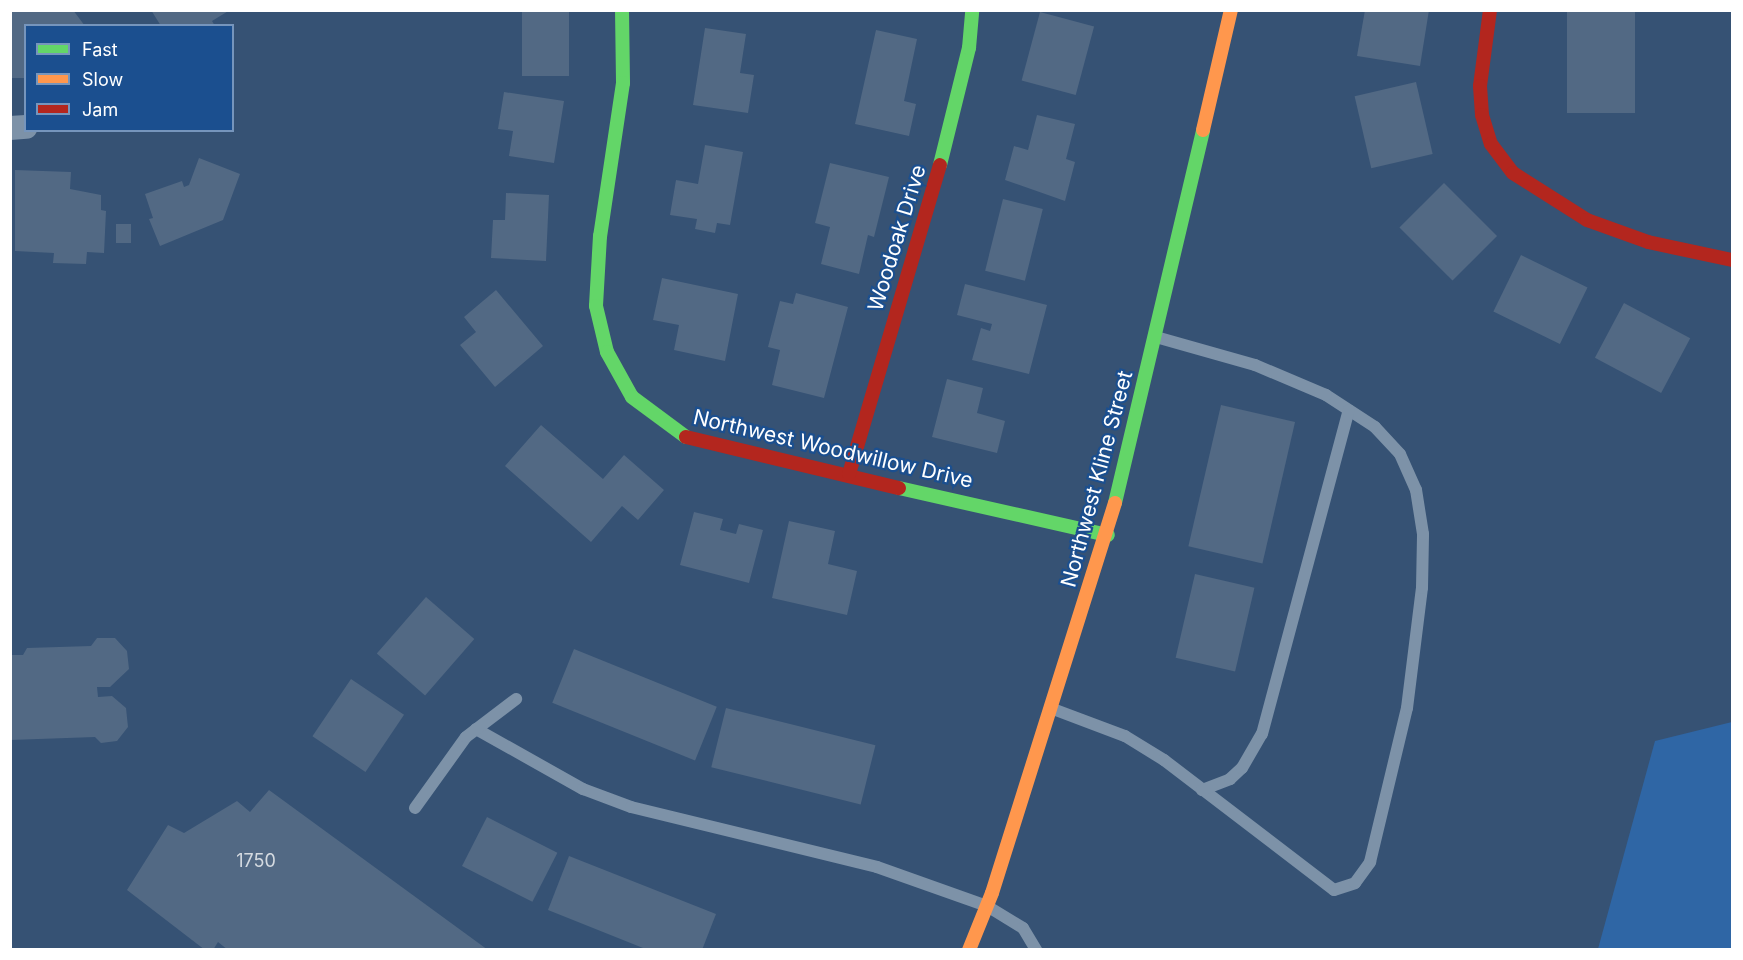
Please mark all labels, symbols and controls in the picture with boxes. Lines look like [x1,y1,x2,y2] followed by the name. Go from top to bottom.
[24,24,234,132] legend
[82,39,118,60] text: Fast
[82,69,123,90] text: Slow
[82,99,118,120] text: Jam
[863,162,931,314] street label: Woodoak Drive
[1056,368,1138,590] street label: Northwest Kline Street
[691,405,975,493] street label: Northwest Woodwillow Drive
[236,850,276,872] house number: 1750

